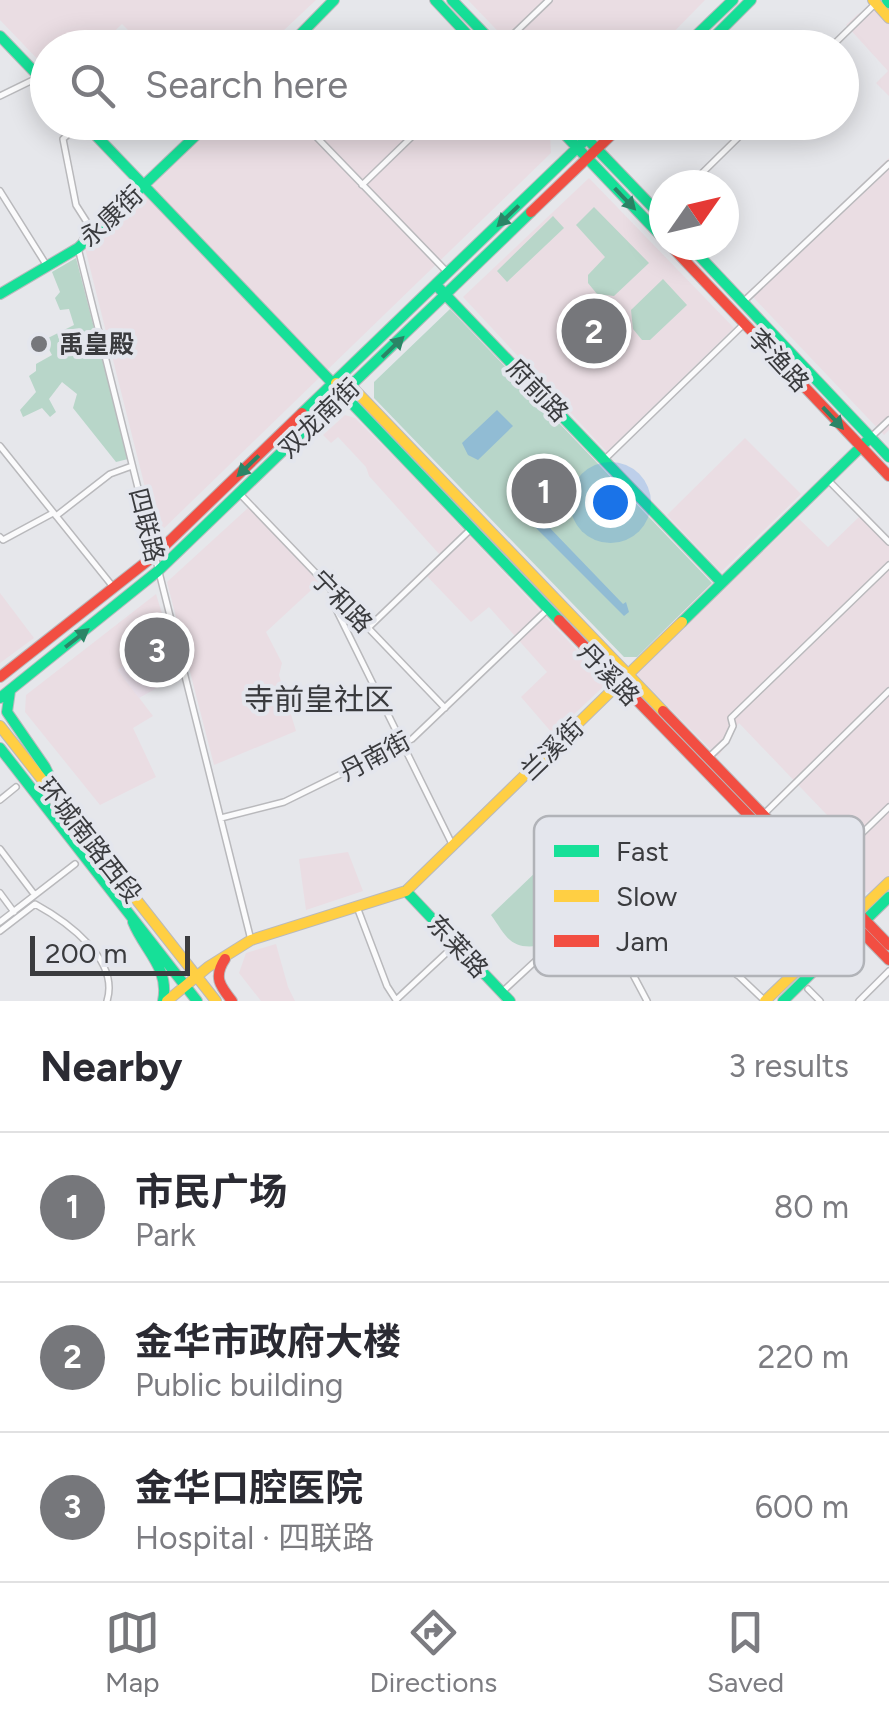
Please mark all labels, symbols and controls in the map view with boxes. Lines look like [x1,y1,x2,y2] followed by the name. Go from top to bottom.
[30,30,859,140] search box
[65,58,120,113] icon: search
[145,62,348,108] text: Search here
[649,170,739,260] north arrow
[73,179,149,253] street label: 永康街
[613,186,637,210] one-way arrow
[496,204,520,227] one-way arrow
[562,294,626,368] pin: 2
[742,322,816,398] street label: 李渔路
[59,329,134,359] place label: 禹皇殿
[28,333,50,355] marker: 禹皇殿
[380,336,404,359] one-way arrow
[501,353,575,427] street label: 府前路
[273,372,365,464] street label: 双龙南街
[821,405,844,429] one-way arrow
[237,454,261,477] one-way arrow
[512,454,576,528] pin: 1
[585,477,636,528] your location
[123,485,171,565] street label: 四联路
[305,564,379,638] street label: 宁和路
[124,612,190,688] pin: 3
[63,627,89,648] one-way arrow
[572,637,646,711] street label: 丹溪路
[244,681,394,718] district label: 寺前皇社区
[515,712,589,786] street label: 兰溪街
[335,725,415,787] street label: 丹南街
[32,772,148,908] street label: 环城南路西段
[534,816,864,976] legend
[616,834,669,868] text: Fast
[616,879,677,913] text: Slow
[421,908,495,984] street label: 东莱路
[616,924,669,958] text: Jam
[30,931,190,976] scale bar
[45,936,127,970] text: 200 m
[40,1041,182,1092] text: Nearby
[729,1047,849,1085] text: 3 results
[135,1169,287,1215] text: 市民广场
[66,1188,79,1226] text: 1
[774,1188,849,1226] text: 80 m
[135,1216,196,1254] text: Park
[135,1319,401,1365] text: 金华市政府大楼
[63,1338,82,1376] text: 2
[758,1338,849,1376] text: 220 m
[135,1366,344,1404] text: Public building
[135,1465,363,1511] text: 金华口腔医院
[64,1488,81,1526] text: 3
[755,1488,849,1526] text: 600 m
[135,1519,374,1557] text: Hospital · 四联路
[105,1605,160,1699] tab: Map
[370,1605,497,1699] tab: Directions
[707,1605,784,1699] tab: Saved

